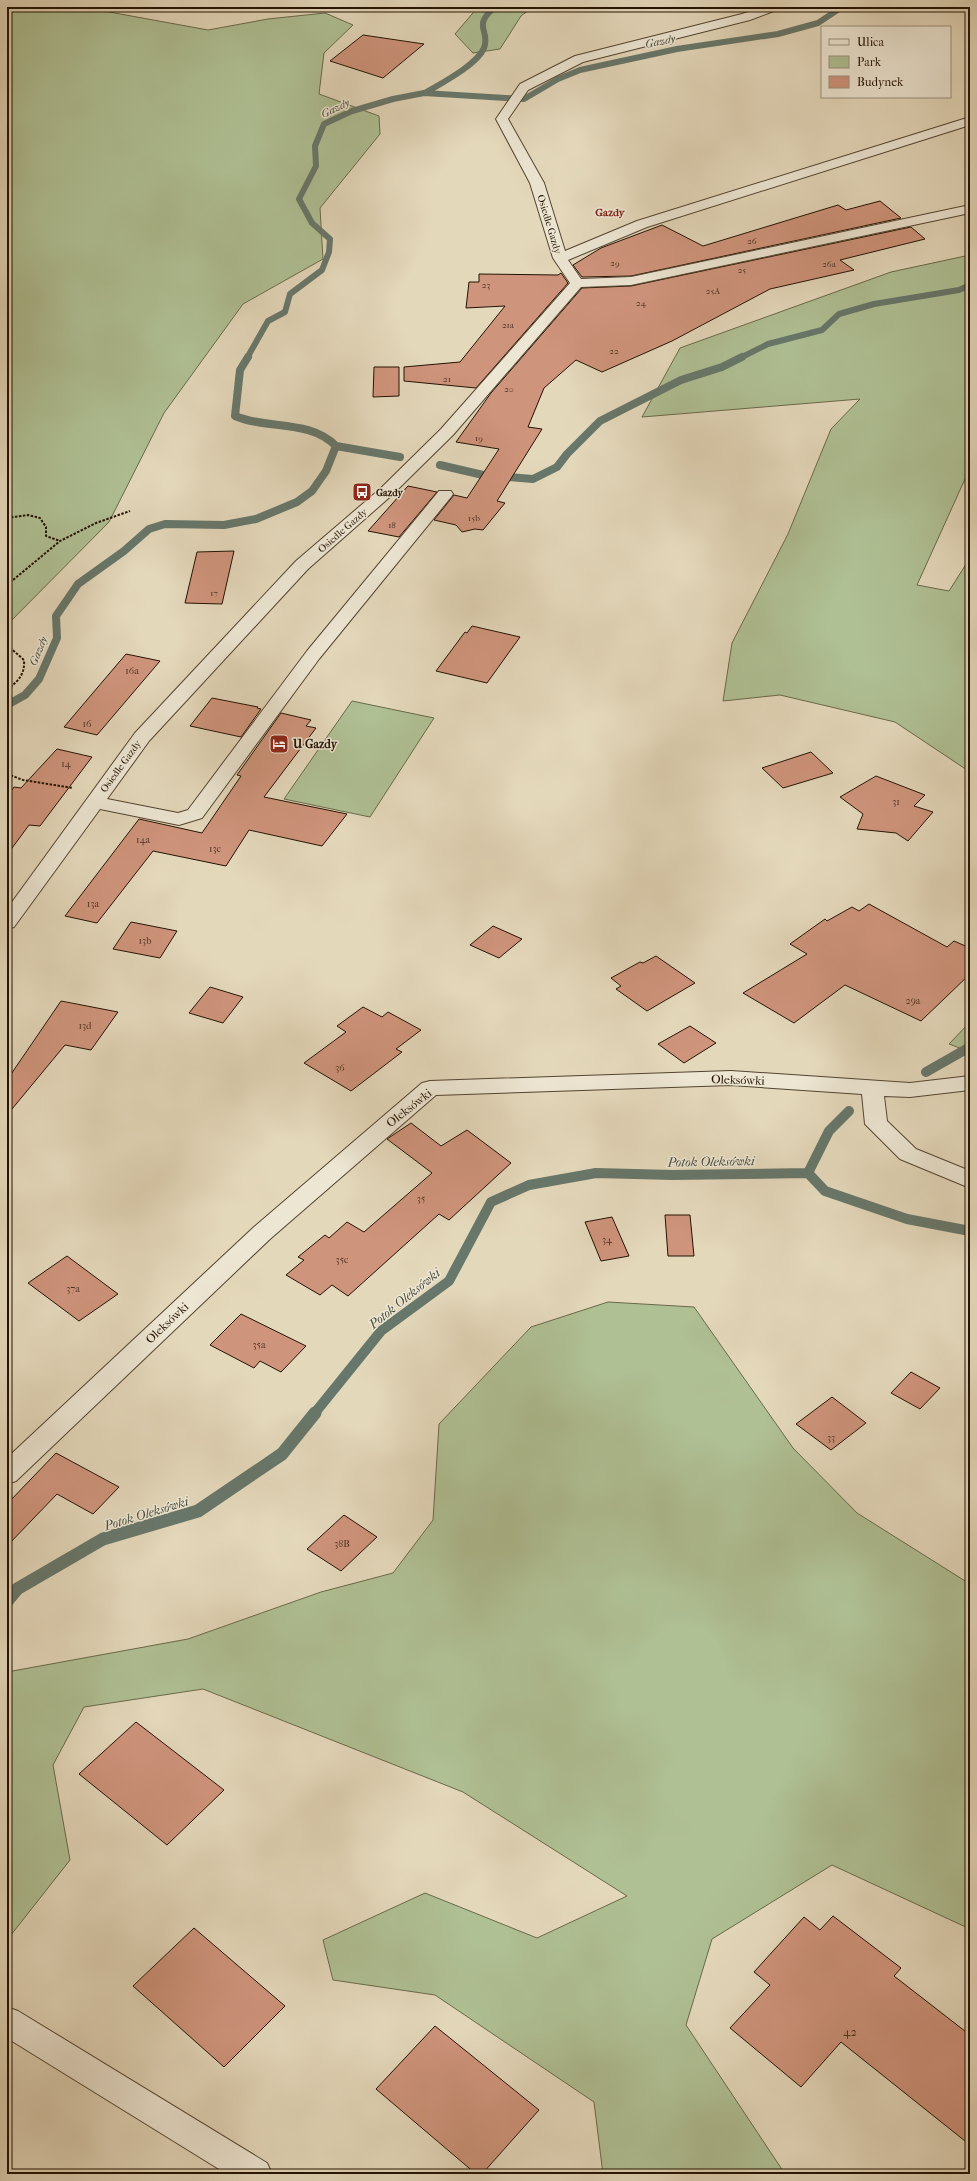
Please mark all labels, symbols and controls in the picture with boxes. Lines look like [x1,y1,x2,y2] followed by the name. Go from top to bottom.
[821,26,951,98] legend
[644,32,677,51] water label: Gazdy
[857,35,884,49] text: Ulica
[857,55,882,69] text: Park
[857,75,904,89] text: Budynek
[319,96,352,121] water label: Gazdy
[534,193,564,256] street label: Osiedle Gazdy
[595,206,626,219] district label: Gazdy
[747,236,757,246] house number: 26
[610,258,620,268] house number: 29
[822,259,837,269] house number: 26a
[738,265,746,275] house number: 25
[482,280,490,290] house number: 23
[706,286,720,296] house number: 25A
[636,298,647,308] house number: 24
[502,320,515,330] house number: 21a
[609,346,619,356] house number: 22
[443,374,451,384] house number: 21
[504,384,514,394] house number: 20
[475,433,483,443] house number: 19
[351,481,373,503] bus stop icon: Gazdy
[376,487,403,499] place label: Gazdy
[316,506,370,555] street label: Osiedle Gazdy
[468,513,480,523] house number: 15b
[388,520,396,530] house number: 18
[210,588,218,598] house number: 17
[27,634,51,668] water label: Gazdy
[125,665,139,677] house number: 16a
[83,718,92,730] house number: 16
[268,733,290,755] hotel icon: U Gazdy
[292,737,338,752] place label: U Gazdy
[98,738,144,795] street label: Osiedle Gazdy
[61,758,72,770] house number: 14
[892,796,900,808] house number: 31
[136,834,150,846] house number: 14a
[209,843,222,855] house number: 13c
[87,898,100,910] house number: 13a
[139,935,151,947] house number: 13b
[905,995,921,1007] house number: 29a
[78,1020,92,1032] house number: 13d
[335,1062,345,1074] house number: 36
[711,1072,765,1088] street label: Oleksówki
[384,1086,435,1130] street label: Oleksówki
[666,1153,756,1170] water label: Potok Oleksówki
[417,1193,425,1205] house number: 35
[602,1234,613,1246] house number: 34
[336,1254,349,1266] house number: 35c
[365,1264,444,1332] water label: Potok Oleksówki
[66,1283,80,1295] house number: 37a
[143,1299,192,1346] street label: Oleksówki
[252,1339,266,1351] house number: 35a
[827,1432,835,1444] house number: 33
[101,1493,191,1534] water label: Potok Oleksówki
[334,1538,350,1550] house number: 38B
[843,2025,857,2039] house number: 42

